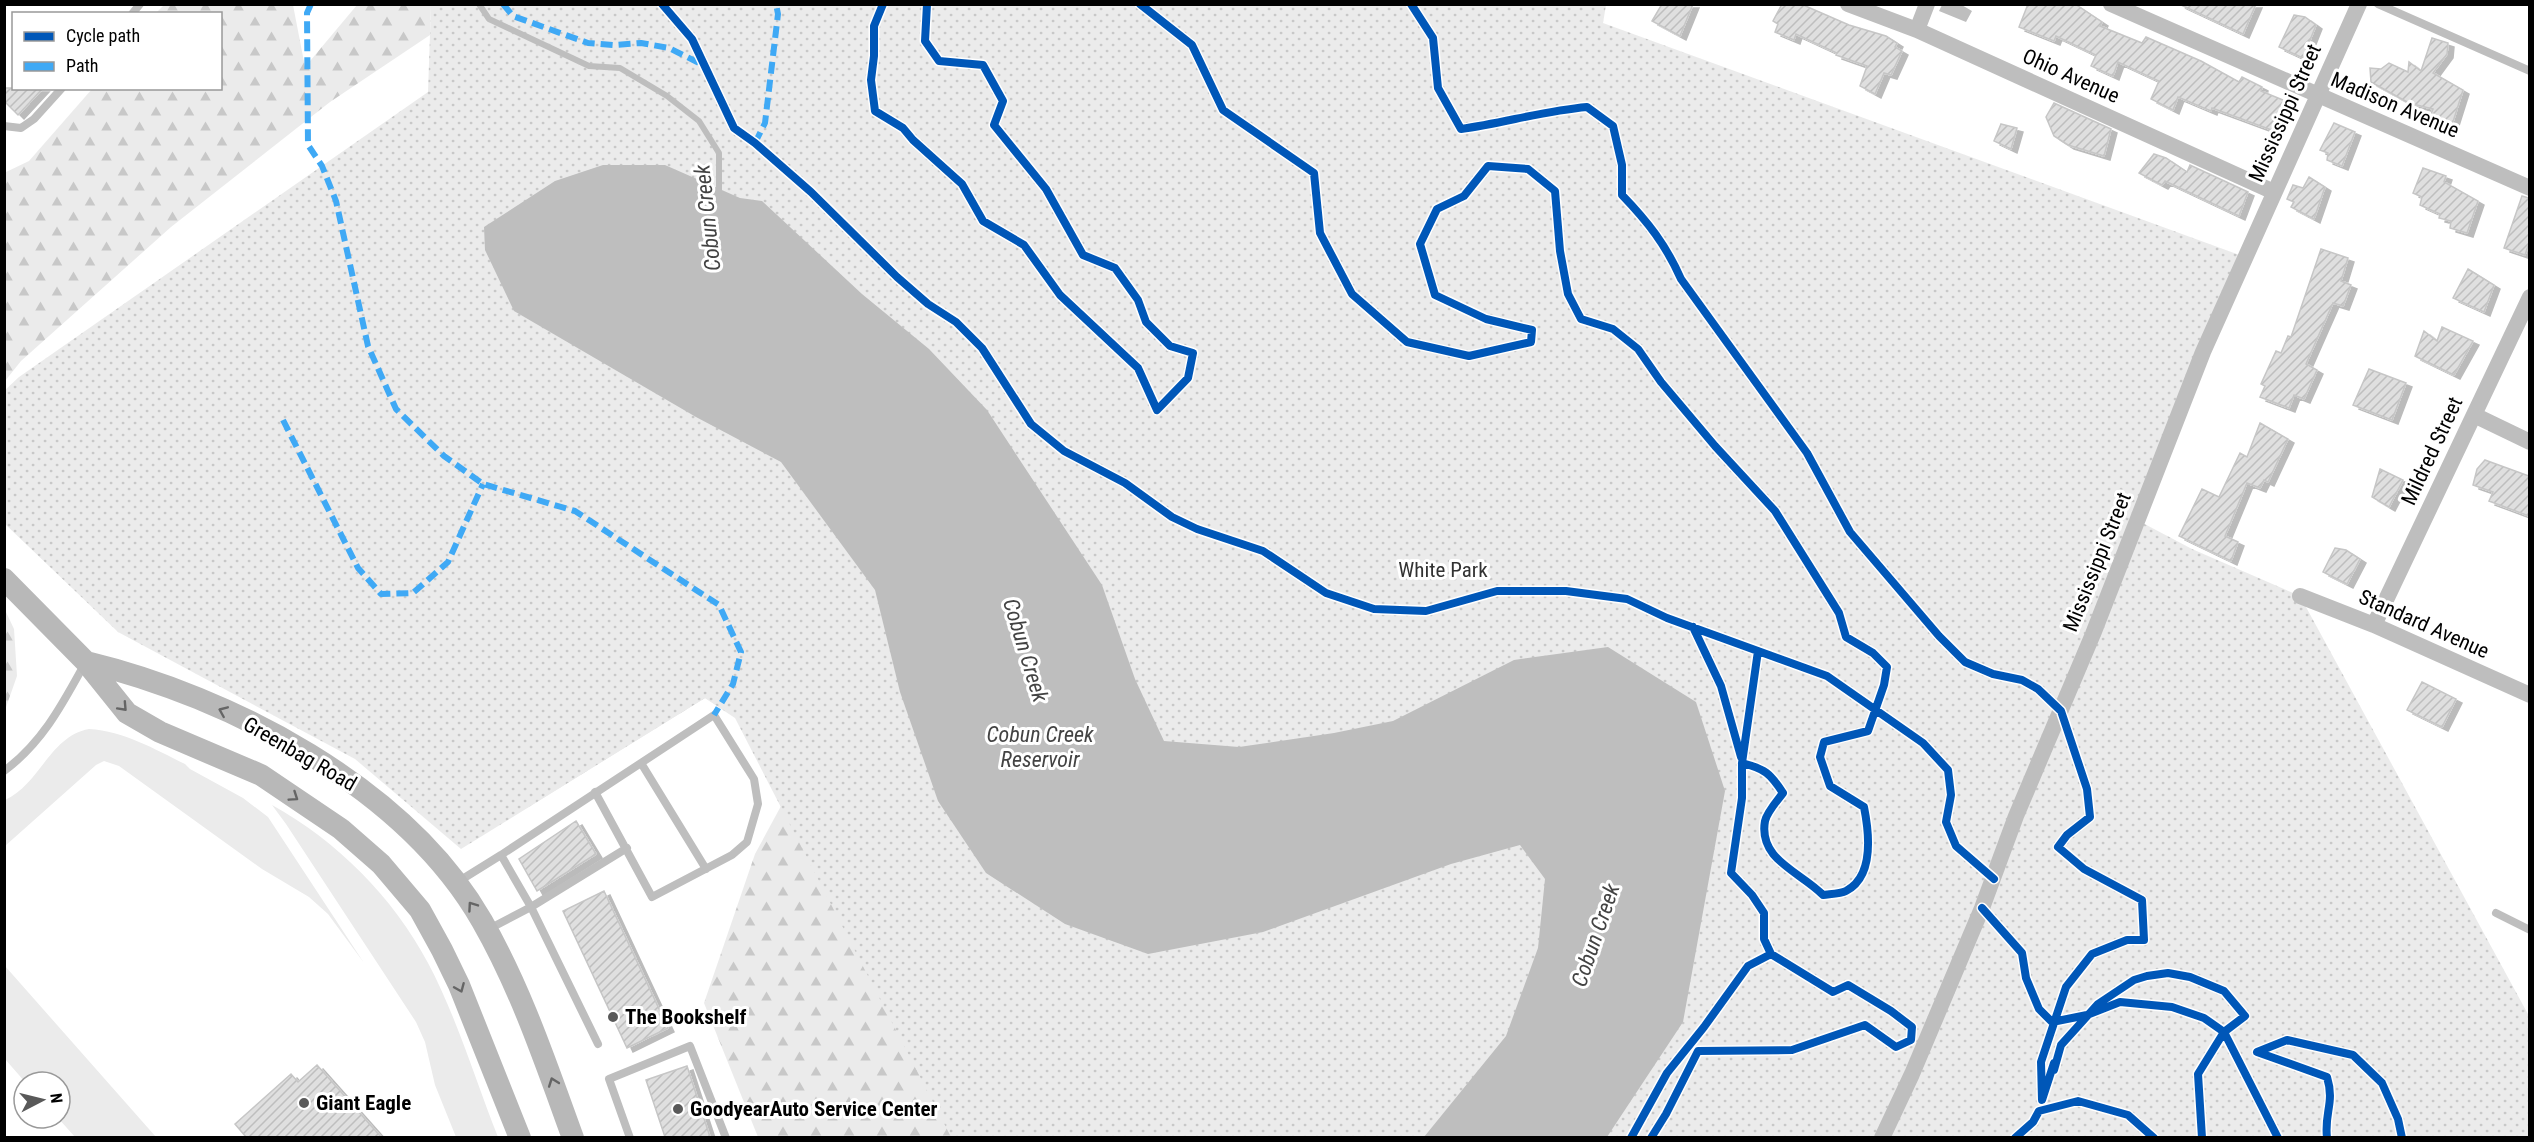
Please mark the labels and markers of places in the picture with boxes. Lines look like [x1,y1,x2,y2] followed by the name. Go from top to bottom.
[625,1005,747,1029] place label: The Bookshelf
[606,1010,620,1024] marker: The Bookshelf
[316,1091,411,1115] place label: Giant Eagle
[297,1096,311,1110] marker: Giant Eagle
[690,1097,938,1121] place label: GoodyearAuto Service Center
[671,1102,685,1116] marker: GoodyearAuto Service Center

